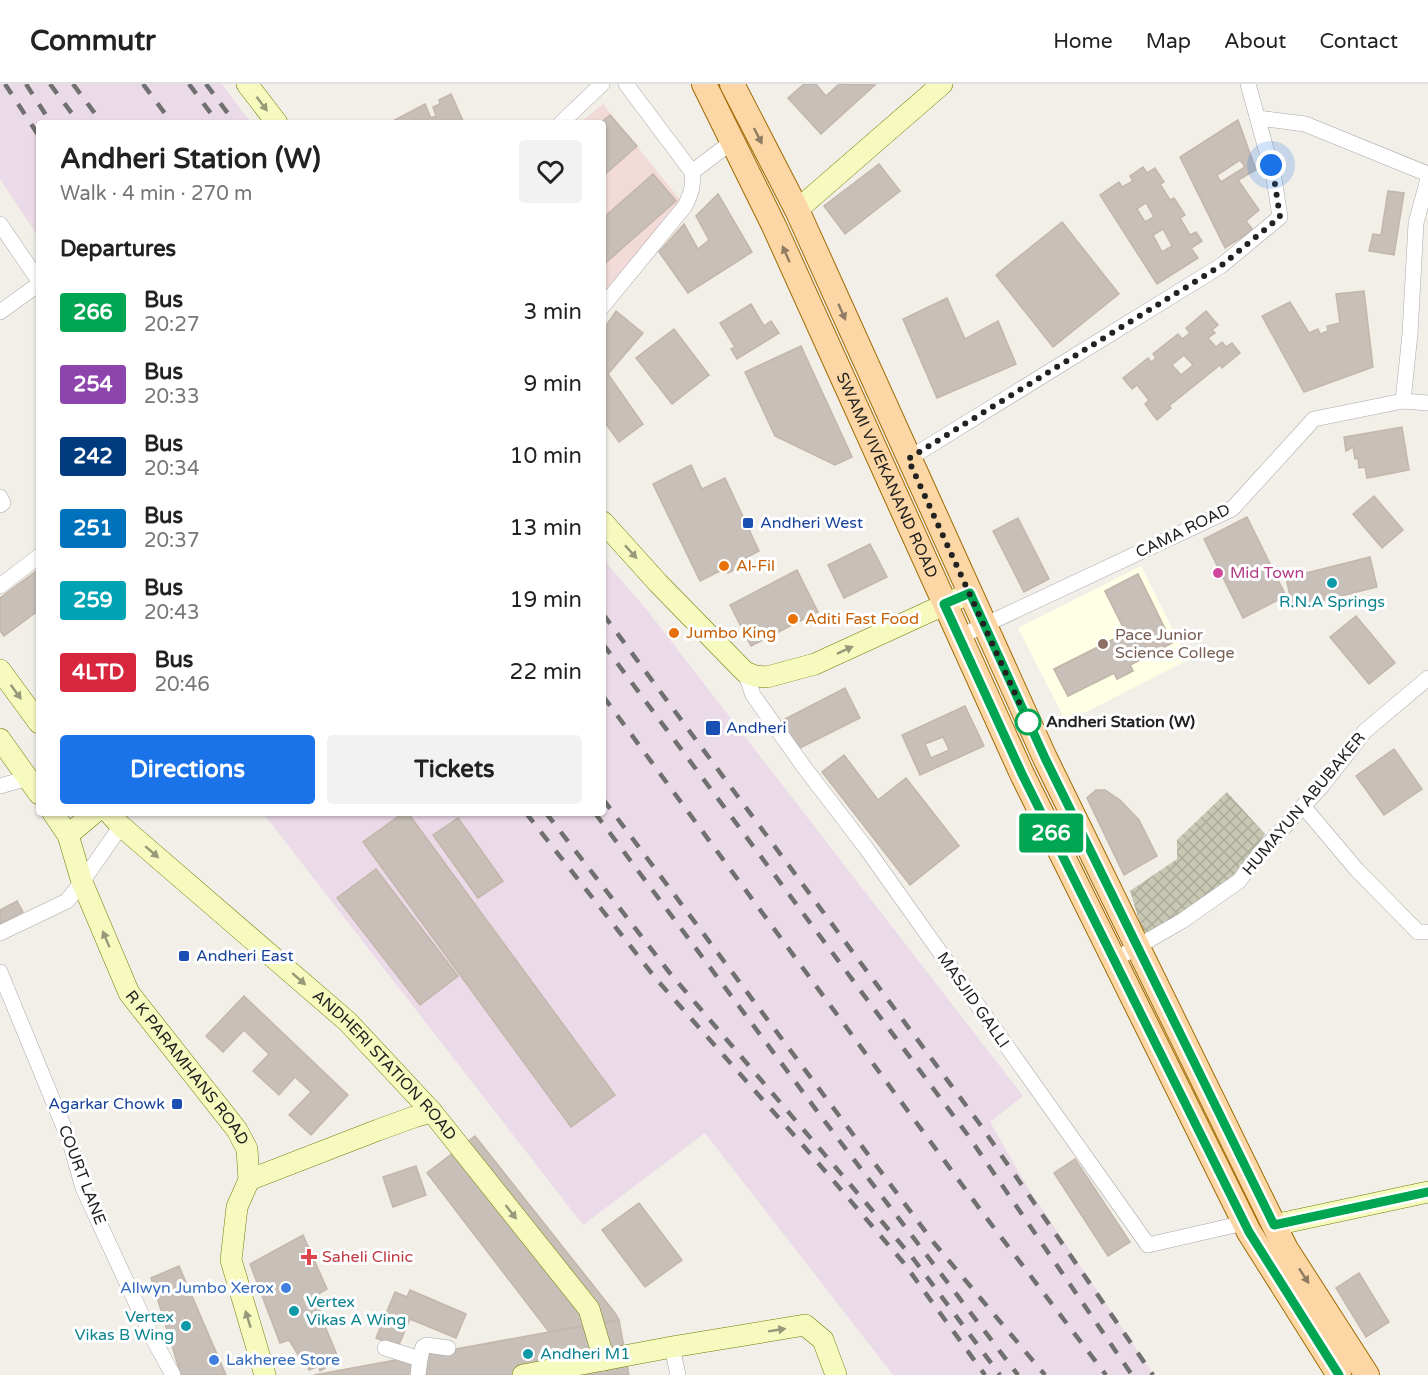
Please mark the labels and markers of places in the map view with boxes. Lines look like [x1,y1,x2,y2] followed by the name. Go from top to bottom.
[760,513,863,533] place label: Andheri West
[741,516,755,530] marker: Andheri West
[736,556,775,576] place label: Al-Fil
[717,559,731,573] marker: Al-Fil
[1230,563,1304,583] place label: Mid Town
[1211,566,1225,580] marker: Mid Town
[1325,576,1339,590] marker: R.N.A Springs
[1279,592,1385,612] place label: R.N.A Springs
[805,609,919,629] place label: Aditi Fast Food
[786,612,800,626] marker: Aditi Fast Food
[686,623,776,643] place label: Jumbo King
[1115,625,1235,663] place label: Pace Junior Science College
[667,626,681,640] marker: Jumbo King
[1096,637,1110,651] marker: Pace Junior Science College
[1015,709,1041,735] marker: Andheri Station (W)
[1046,712,1195,732] place label: Andheri Station (W)
[726,718,787,738] place label: Andheri
[704,719,722,737] marker: Andheri
[196,946,294,966] place label: Andheri East
[177,949,191,963] marker: Andheri East
[48,1094,165,1114] place label: Agarkar Chowk
[170,1097,184,1111] marker: Agarkar Chowk
[322,1247,413,1267] place label: Saheli Clinic
[300,1248,318,1266] marker: Saheli Clinic
[120,1278,274,1298] place label: Allwyn Jumbo Xerox
[279,1281,293,1295] marker: Allwyn Jumbo Xerox
[306,1292,406,1330] place label: Vertex Vikas A Wing
[287,1304,301,1318] marker: Vertex Vikas A Wing
[75,1307,174,1345] place label: Vertex Vikas B Wing
[179,1319,193,1333] marker: Vertex Vikas B Wing
[540,1344,630,1364] place label: Andheri M1
[521,1347,535,1361] marker: Andheri M1
[226,1350,340,1370] place label: Lakheree Store
[207,1353,221,1367] marker: Lakheree Store

